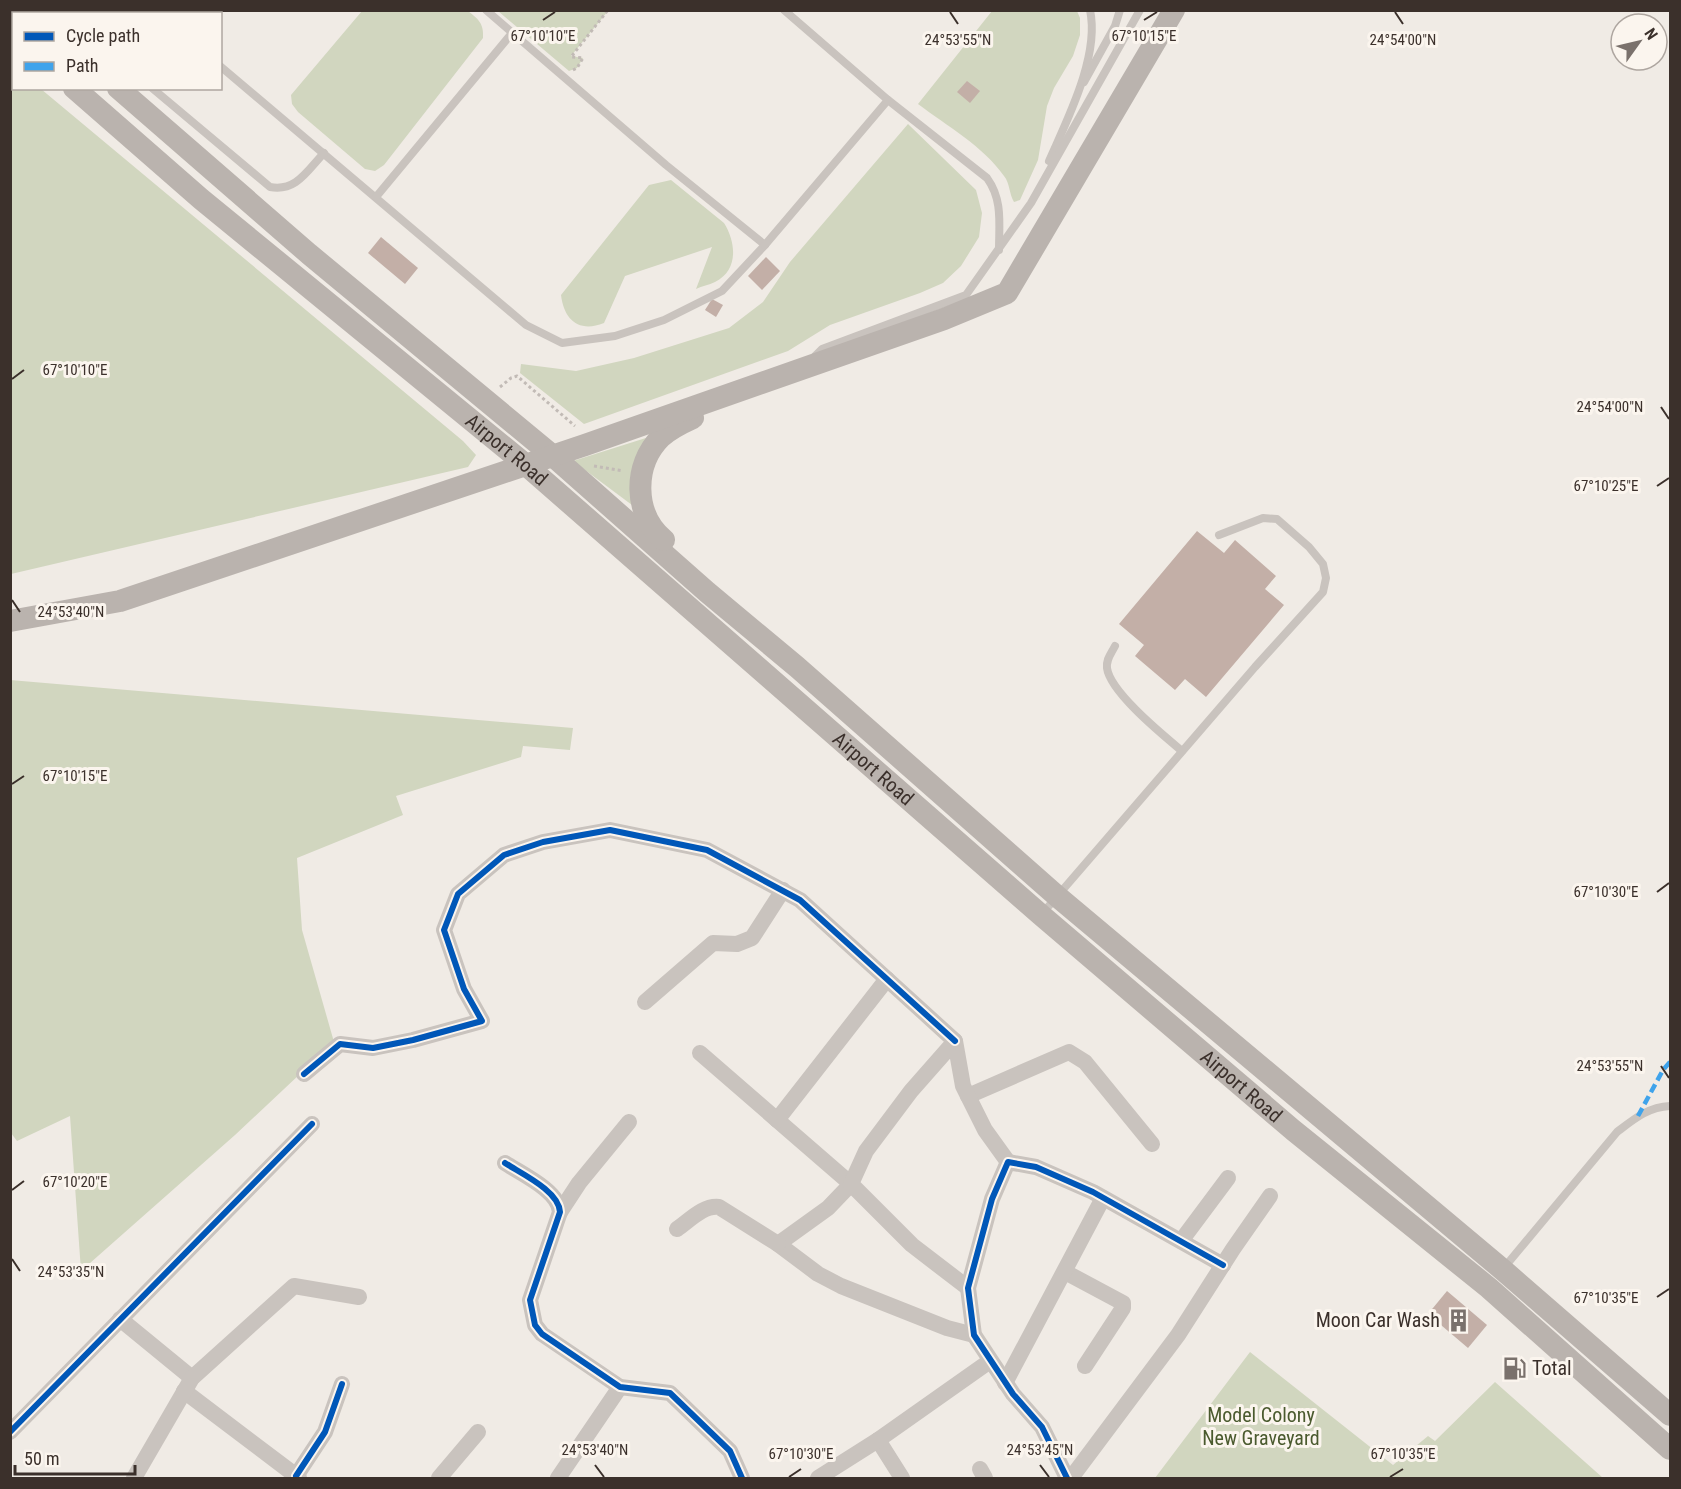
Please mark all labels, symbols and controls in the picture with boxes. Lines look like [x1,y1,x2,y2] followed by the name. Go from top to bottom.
[12,12,222,90] legend
[1609,12,1669,72] north arrow
[66,25,140,46] text: Cycle path
[1640,25,1662,43] text: N
[511,27,575,45] text: 67°10'10"E
[1112,27,1176,45] text: 67°10'15"E
[925,31,991,49] text: 24°53'55"N
[1370,31,1436,49] text: 24°54'00"N
[66,55,99,76] text: Path
[43,361,107,379] text: 67°10'10"E
[1577,398,1643,416] text: 24°54'00"N
[461,409,553,491] street label: Airport Road
[1574,477,1638,495] text: 67°10'25"E
[38,603,104,621] text: 24°53'40"N
[828,727,919,810] street label: Airport Road
[43,767,107,785] text: 67°10'15"E
[1574,883,1638,901] text: 67°10'30"E
[1196,1045,1287,1127] street label: Airport Road
[1577,1057,1643,1075] text: 24°53'55"N
[43,1173,107,1191] text: 67°10'20"E
[38,1263,104,1281] text: 24°53'35"N
[1574,1289,1638,1307] text: 67°10'35"E
[1445,1307,1471,1333] building icon: Moon Car Wash
[1316,1308,1440,1332] place label: Moon Car Wash
[1501,1355,1527,1381] fuel station icon: Total
[1532,1356,1572,1380] place label: Total
[1202,1403,1320,1450] park label: Model Colony New Graveyard
[15,1438,135,1476] scale bar
[562,1441,628,1459] text: 24°53'40"N
[1007,1441,1073,1459] text: 24°53'45"N
[769,1445,833,1463] text: 67°10'30"E
[1371,1445,1435,1463] text: 67°10'35"E
[24,1448,59,1469] text: 50 m

